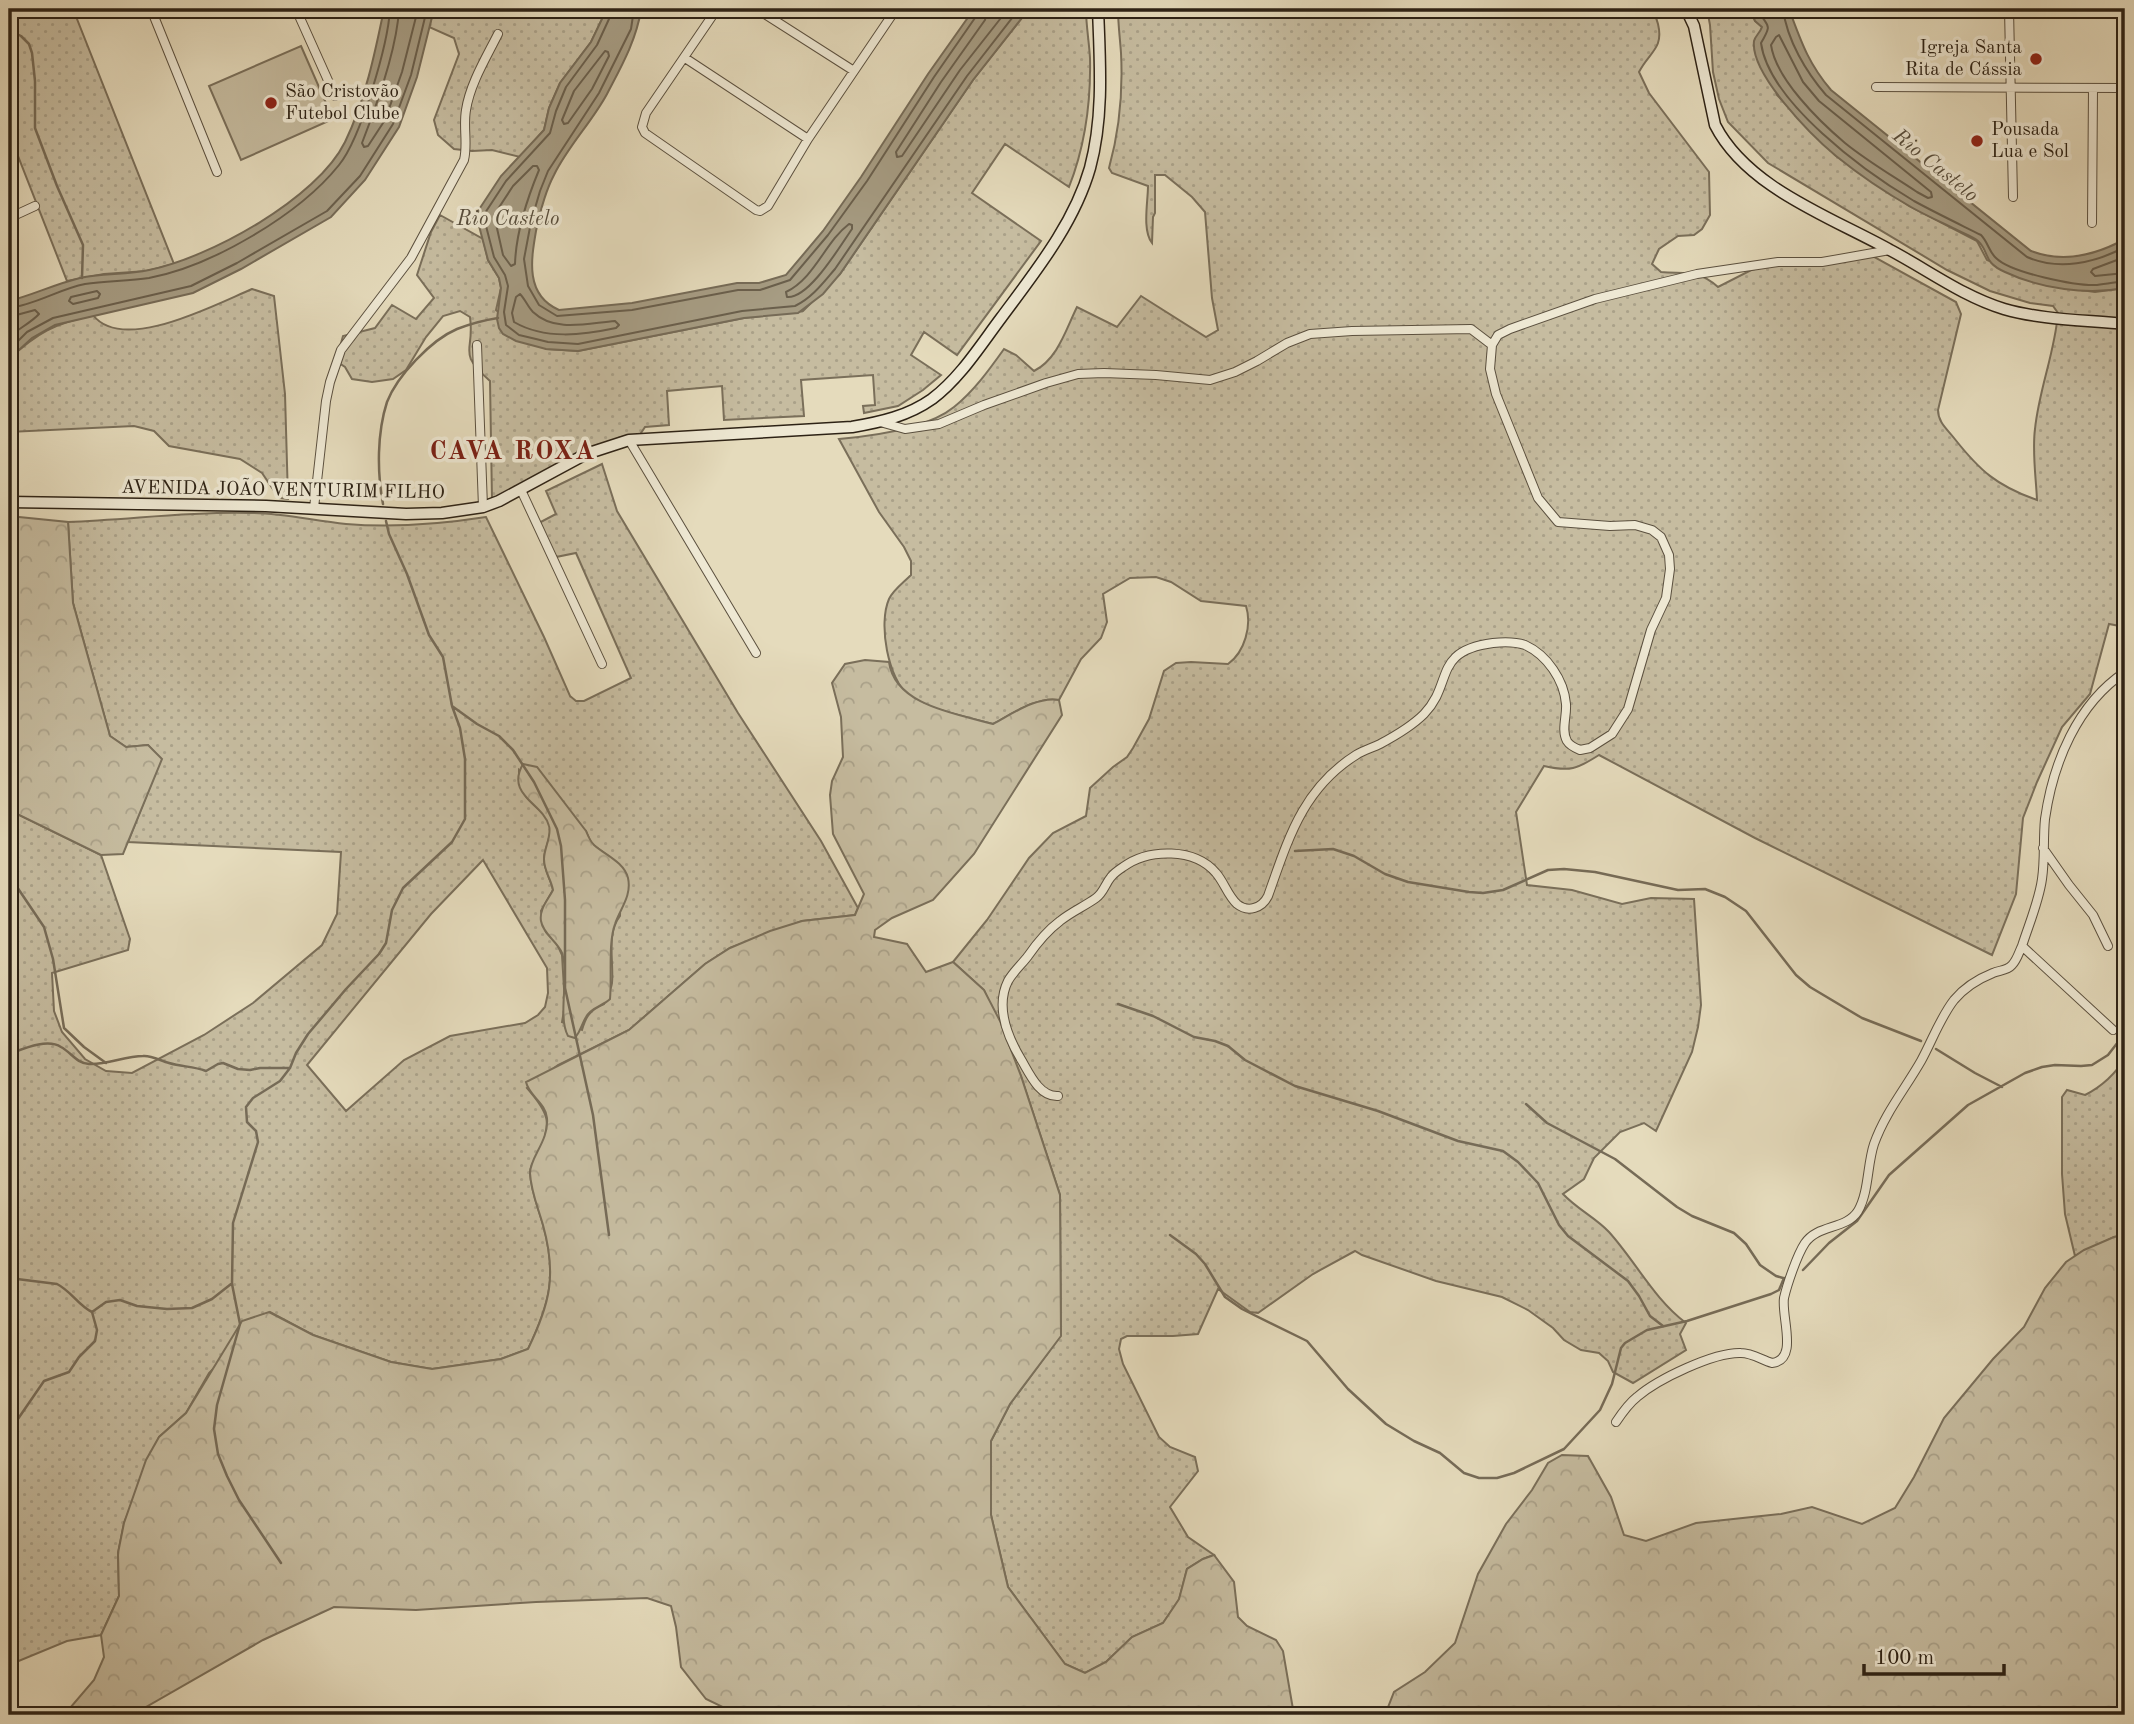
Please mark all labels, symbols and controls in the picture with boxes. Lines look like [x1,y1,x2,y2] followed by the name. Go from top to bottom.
[1905,39,2023,80] place label: Igreja Santa Rita de Cássia
[2028,51,2044,67] marker: Igreja Santa Rita de Cássia
[285,83,399,124] place label: São Cristovão Futebol Clube
[263,95,279,111] marker: São Cristovão Futebol Clube
[1991,121,2069,162] place label: Pousada Lua e Sol
[1888,125,1982,207] water label: Rio Castelo
[1969,133,1985,149] marker: Pousada Lua e Sol
[456,209,559,230] water label: Rio Castelo
[430,439,596,465] district label: CAVA ROXA
[121,475,445,503] street label: AVENIDA JOÃO VENTURIM FILHO
[1864,1633,2004,1677] scale bar
[1875,1648,1934,1669] text: 100 m

